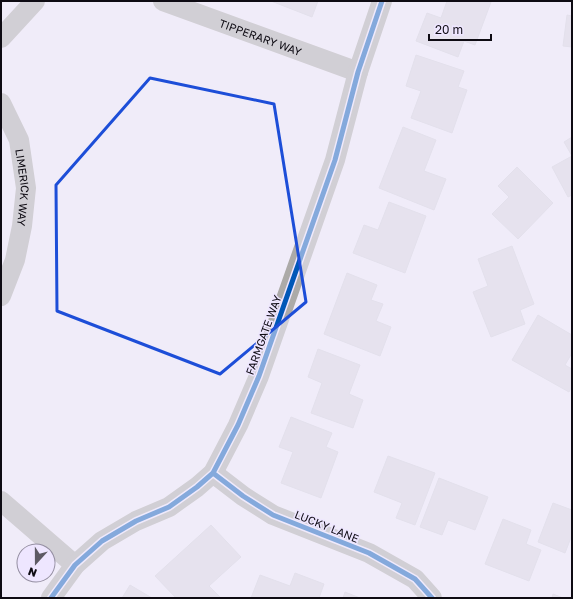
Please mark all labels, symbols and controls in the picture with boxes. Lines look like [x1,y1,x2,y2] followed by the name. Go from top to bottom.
[218,16,304,57] street label: TIPPERARY WAY
[429,16,491,42] scale bar
[435,22,463,37] text: 20 m
[14,148,33,227] street label: LIMERICK WAY
[243,293,283,377] street label: FARMGATE WAY
[293,507,361,545] street label: LUCKY LANE
[16,543,56,583] north arrow
[26,565,38,580] text: N

